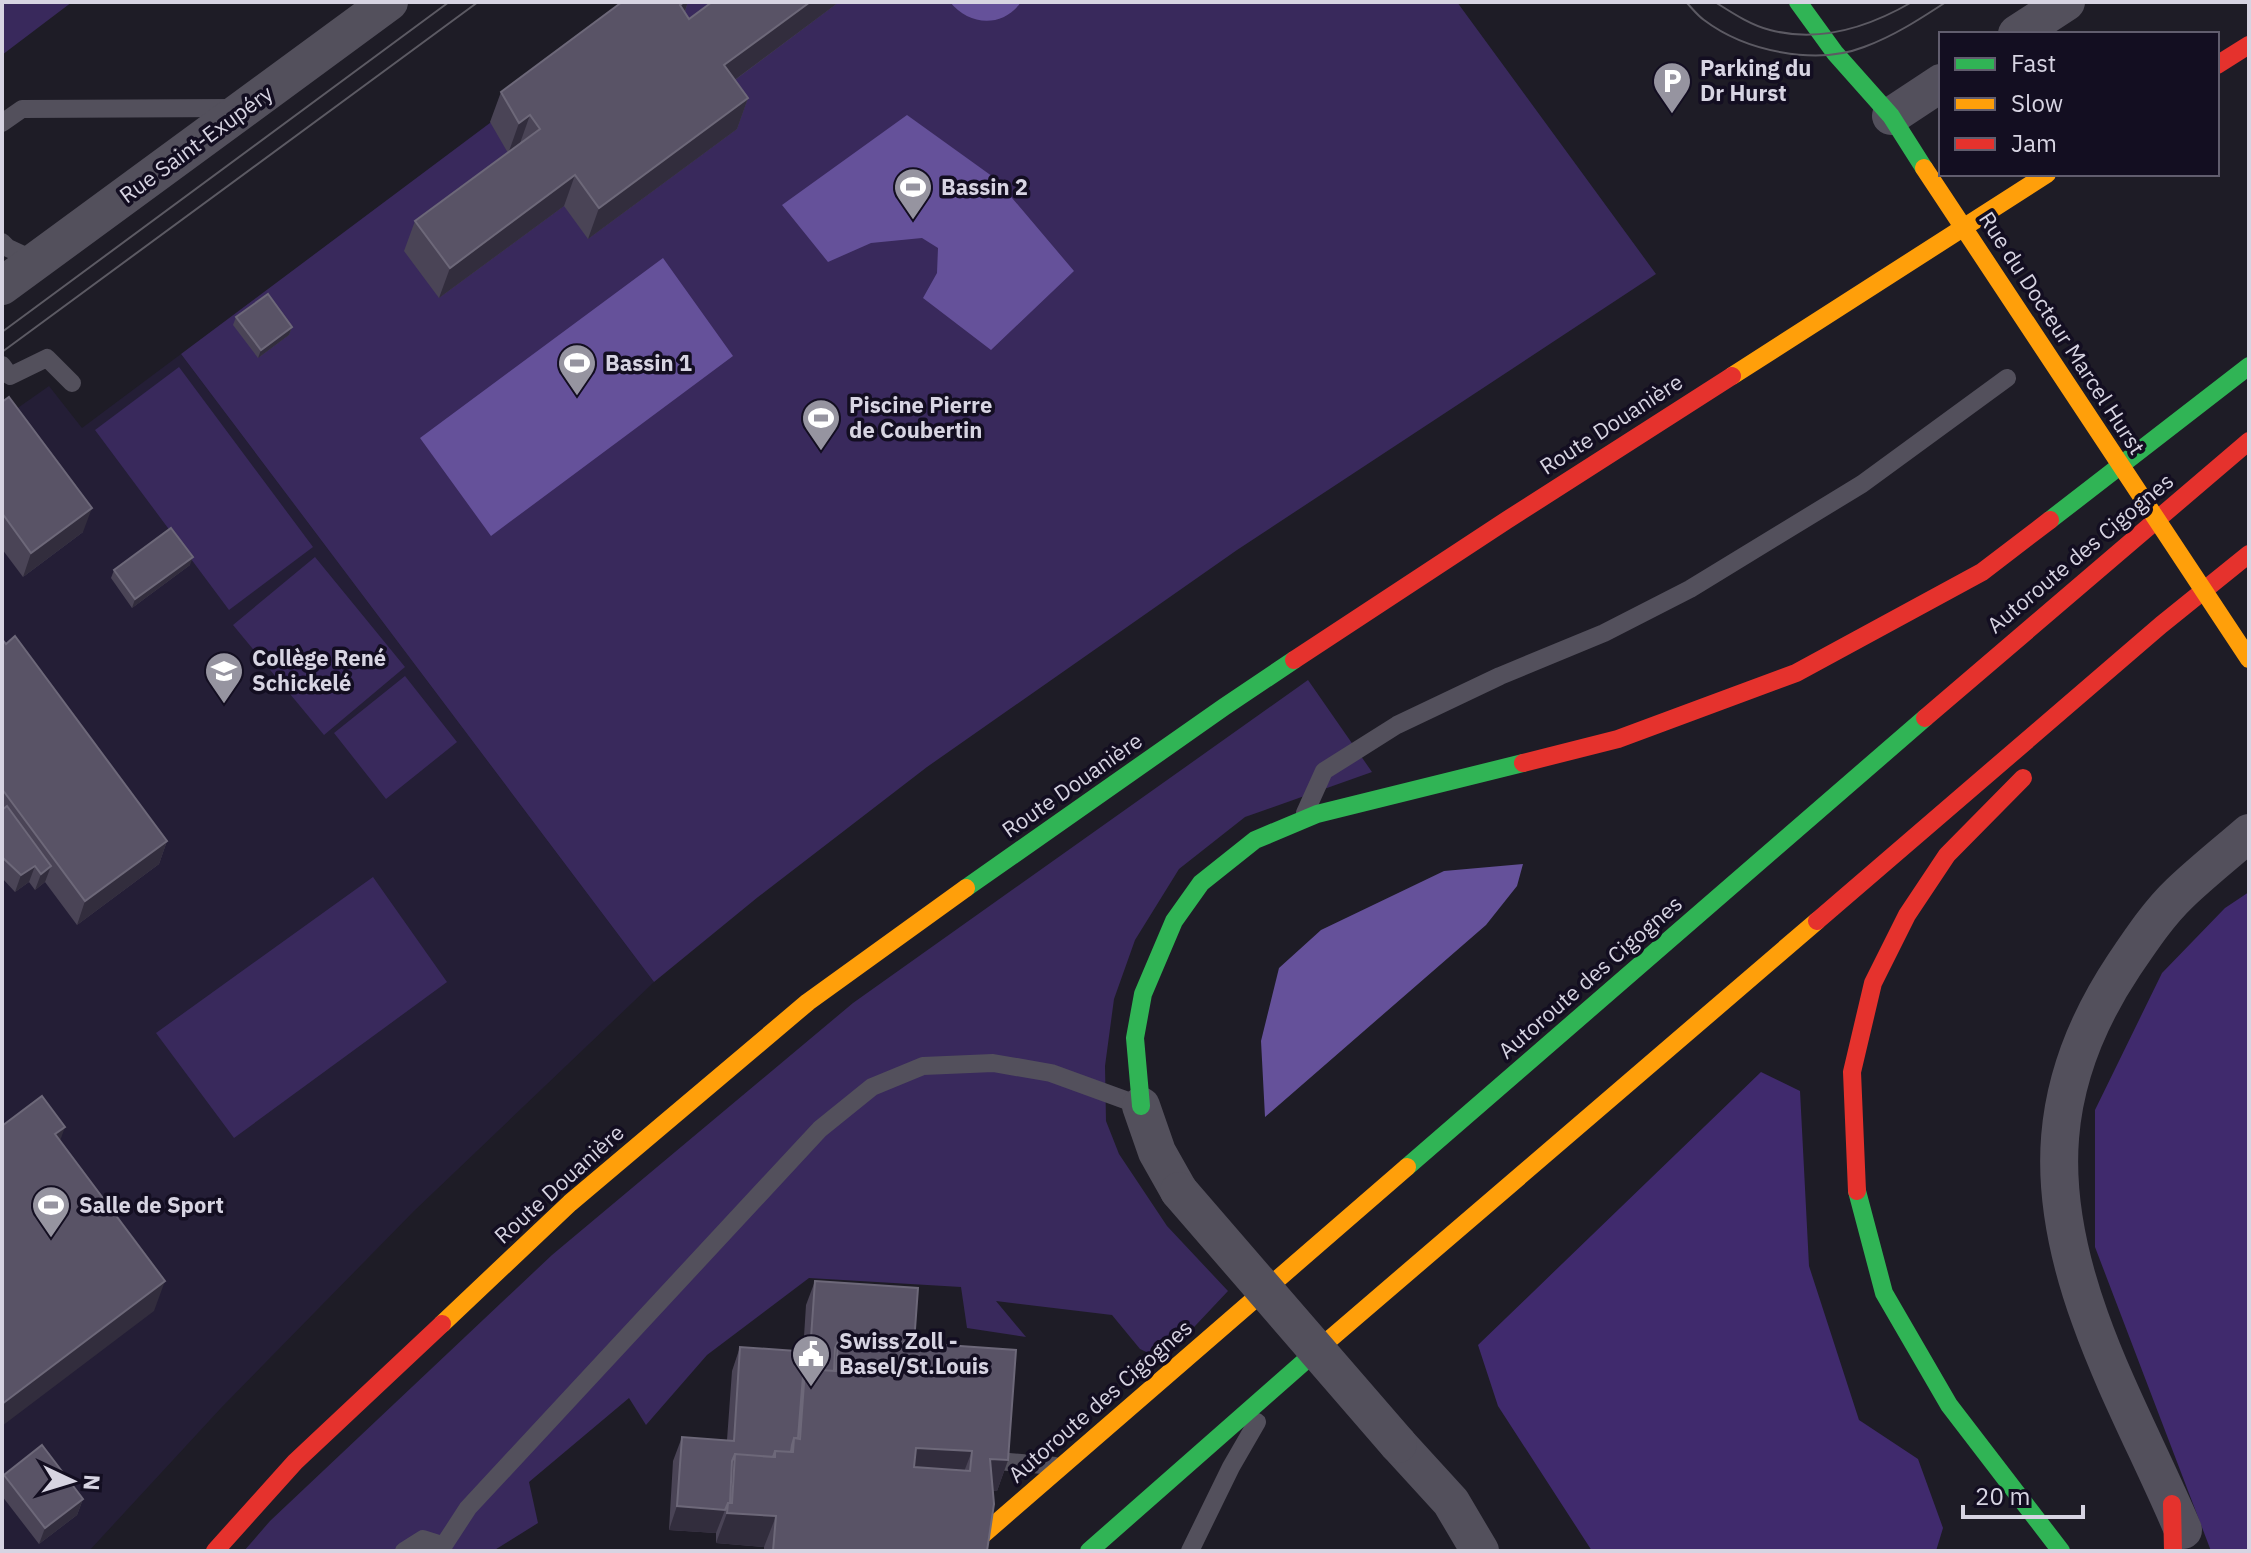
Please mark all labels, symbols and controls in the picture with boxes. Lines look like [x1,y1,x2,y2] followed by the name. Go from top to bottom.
[1939,32,2219,176] legend
[2011,47,2056,79] text: Fast
[1700,53,1811,107] place label: Parking du Dr Hurst
[1651,60,1693,115] parking icon: Parking du Dr Hurst
[113,78,278,209] street label: Rue Saint-Exupéry
[2011,87,2063,119] text: Slow
[2011,127,2057,159] text: Jam
[892,166,934,221] sports icon: Bassin 2
[941,172,1028,201] place label: Bassin 2
[1973,206,2152,460] street label: Rue du Docteur Marcel Hurst
[556,342,598,397] sports icon: Bassin 1
[605,348,692,377] place label: Bassin 1
[1534,367,1688,481] street label: Route Douanière
[849,390,992,444] place label: Piscine Pierre de Coubertin
[800,397,842,452] sports icon: Piscine Pierre de Coubertin
[1980,466,2179,639] street label: Autoroute des Cigognes
[252,643,386,697] place label: Collège René Schickelé
[203,650,245,705] school or university icon: Collège René Schickelé
[996,725,1148,844] street label: Route Douanière
[1492,889,1688,1065] street label: Autoroute des Cigognes
[488,1118,630,1250] street label: Route Douanière
[30,1184,72,1239] sports icon: Salle de Sport
[79,1190,224,1219] place label: Salle de Sport
[1002,1313,1198,1489] street label: Autoroute des Cigognes
[839,1326,989,1380] place label: Swiss Zoll - Basel/St.Louis
[790,1333,832,1388] public building icon: Swiss Zoll - Basel/St.Louis
[32,1441,112,1521] north arrow
[1963,1469,2083,1519] scale bar
[77,1473,107,1491] text: N
[1975,1480,2030,1512] text: 20 m

